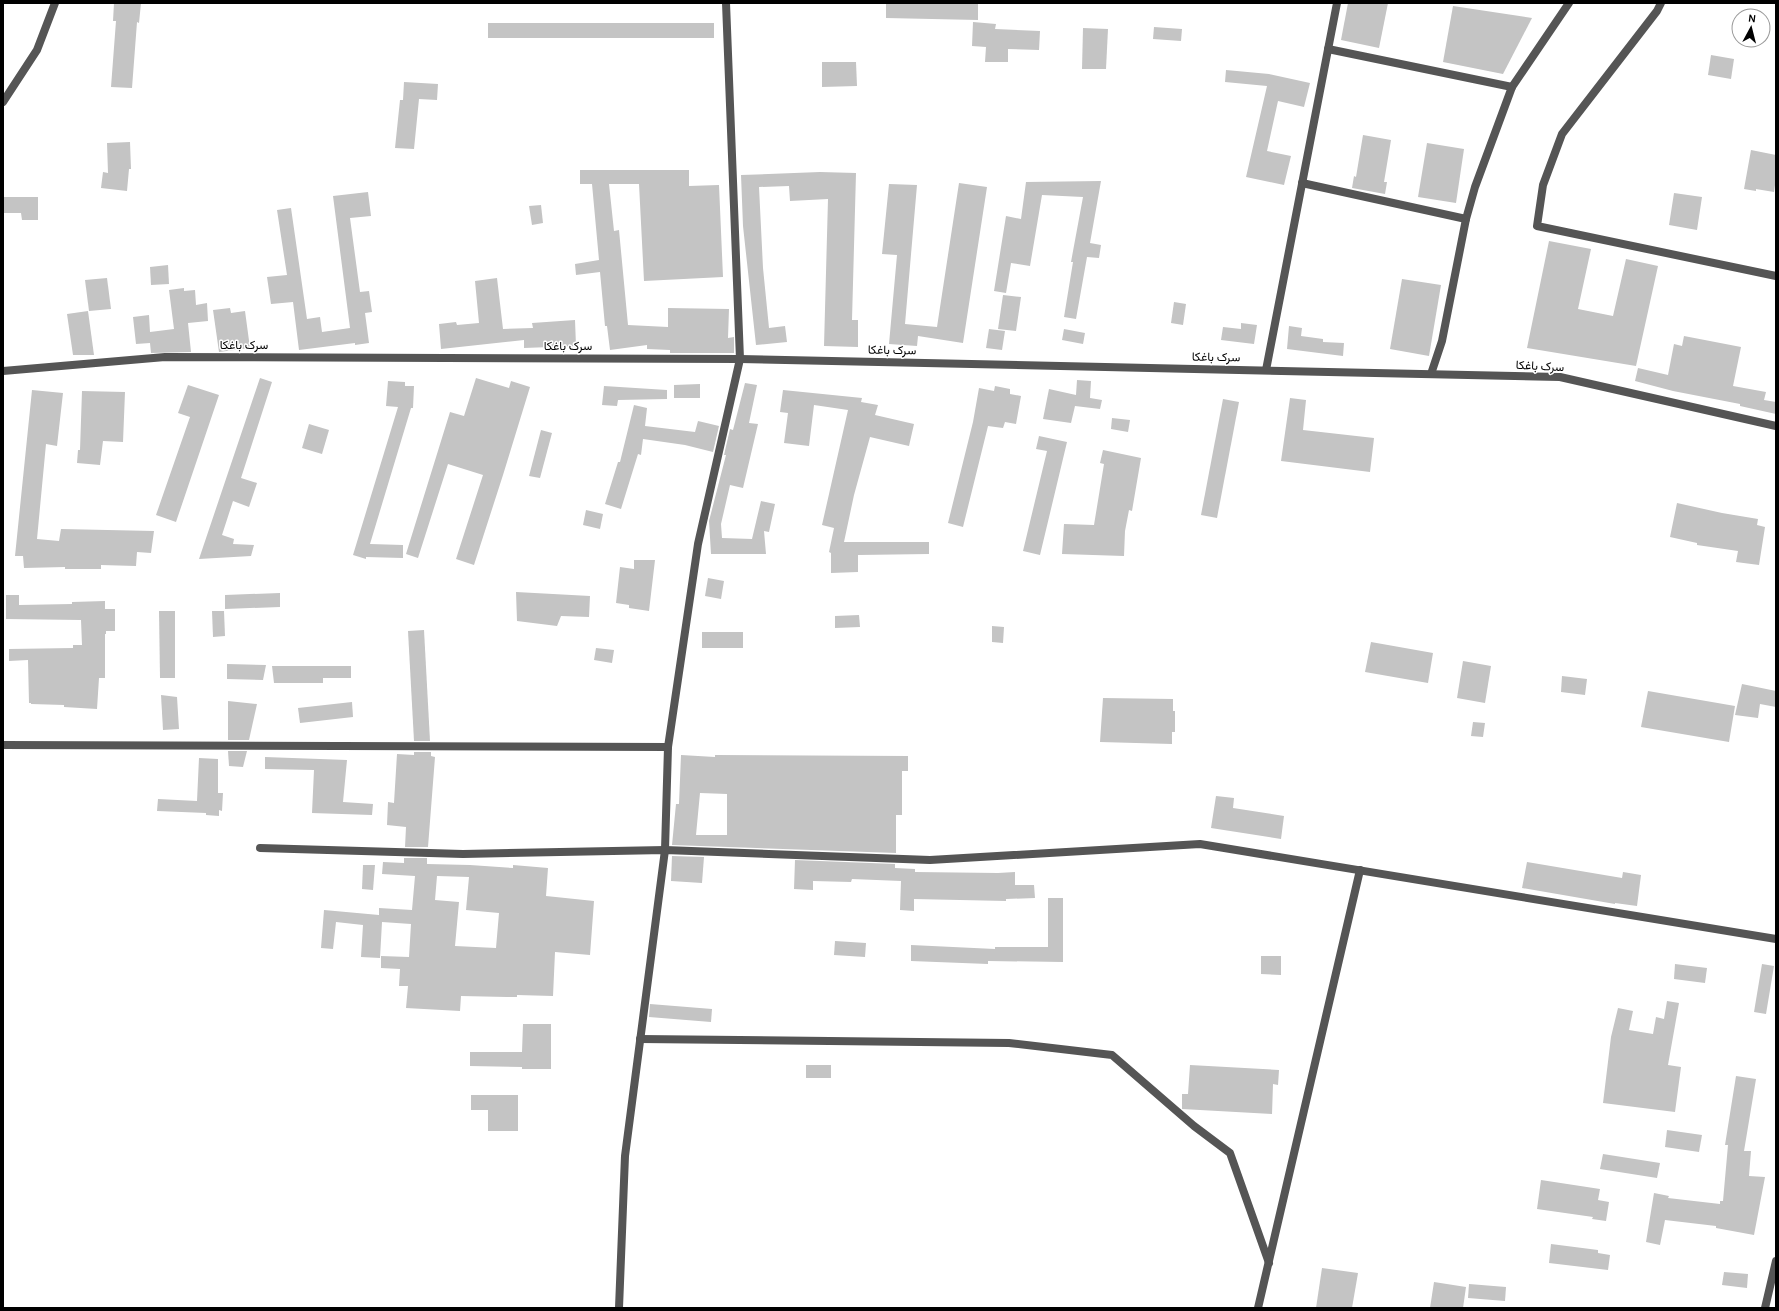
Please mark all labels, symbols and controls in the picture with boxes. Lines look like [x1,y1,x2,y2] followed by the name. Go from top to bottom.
[1731,8,1771,48] north arrow
[1747,12,1757,26] text: N
[220,338,268,353] street label: سرک باغکا
[544,339,592,354] street label: سرک باغکا
[868,343,916,358] street label: سرک باغکا
[1192,350,1240,365] street label: سرک باغکا
[1515,358,1565,375] street label: سرک باغکا

